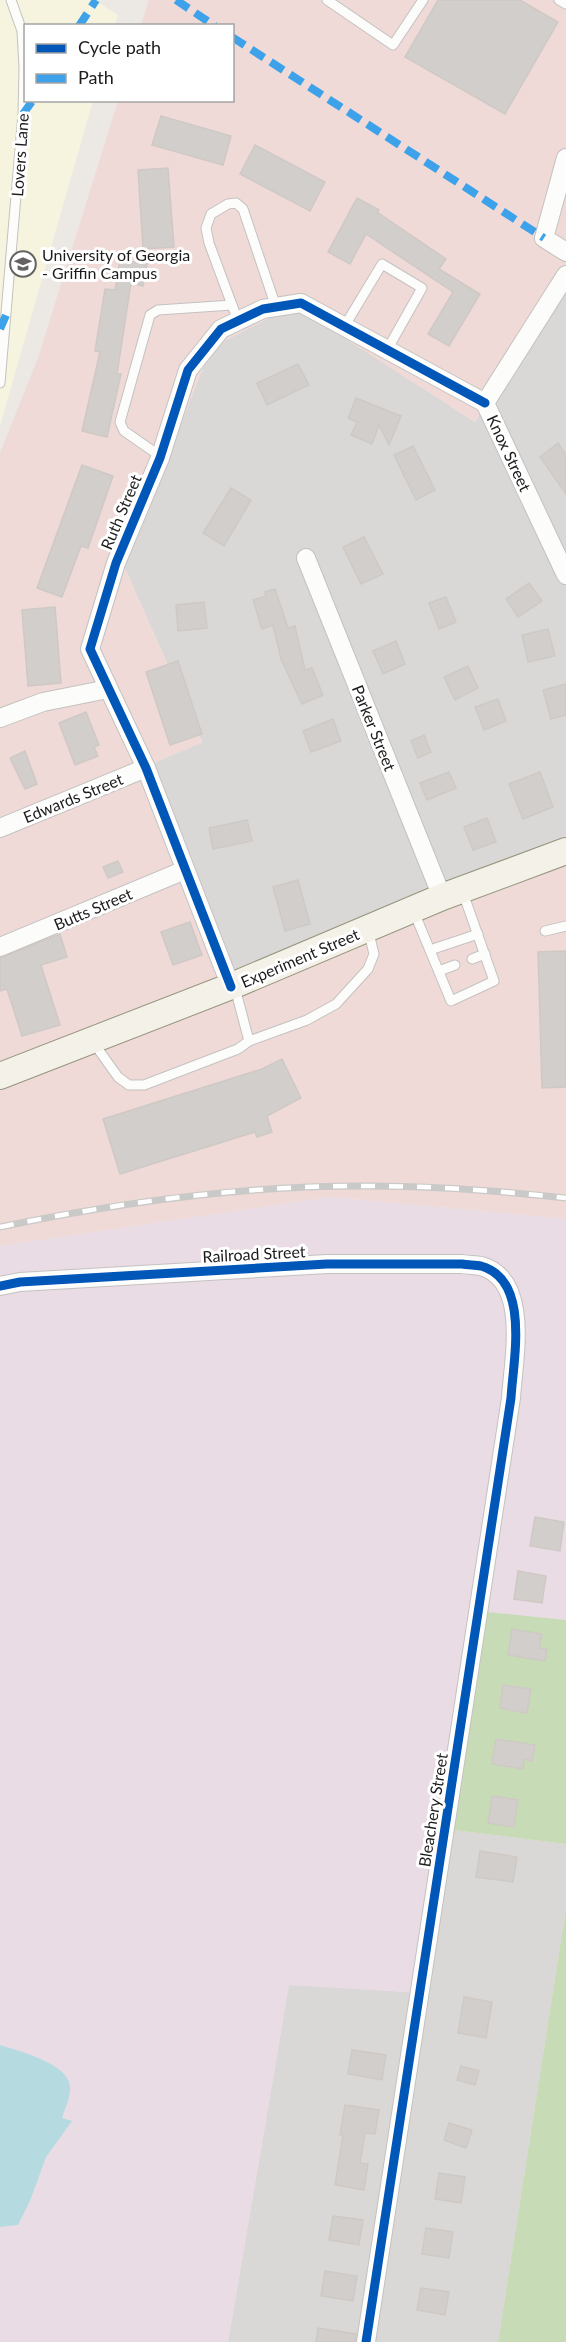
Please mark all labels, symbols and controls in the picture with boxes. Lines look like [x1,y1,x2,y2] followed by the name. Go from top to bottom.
[24,24,234,102] legend
[78,36,161,58] text: Cycle path
[78,66,114,88] text: Path
[7,113,32,197] street label: Lovers Lane
[42,245,190,282] place label: University of Georgia - Griffin Campus
[8,249,38,279] school or university icon: University of Georgia - Griffin Campus
[483,411,536,494] street label: Knox Street
[96,471,145,552] street label: Ruth Street
[349,682,400,774] street label: Parker Street
[20,769,126,826] street label: Edwards Street
[51,883,135,934] street label: Butts Street
[238,924,362,991] street label: Experiment Street
[202,1241,306,1266] street label: Railroad Street
[414,1751,451,1868] street label: Bleachery Street

